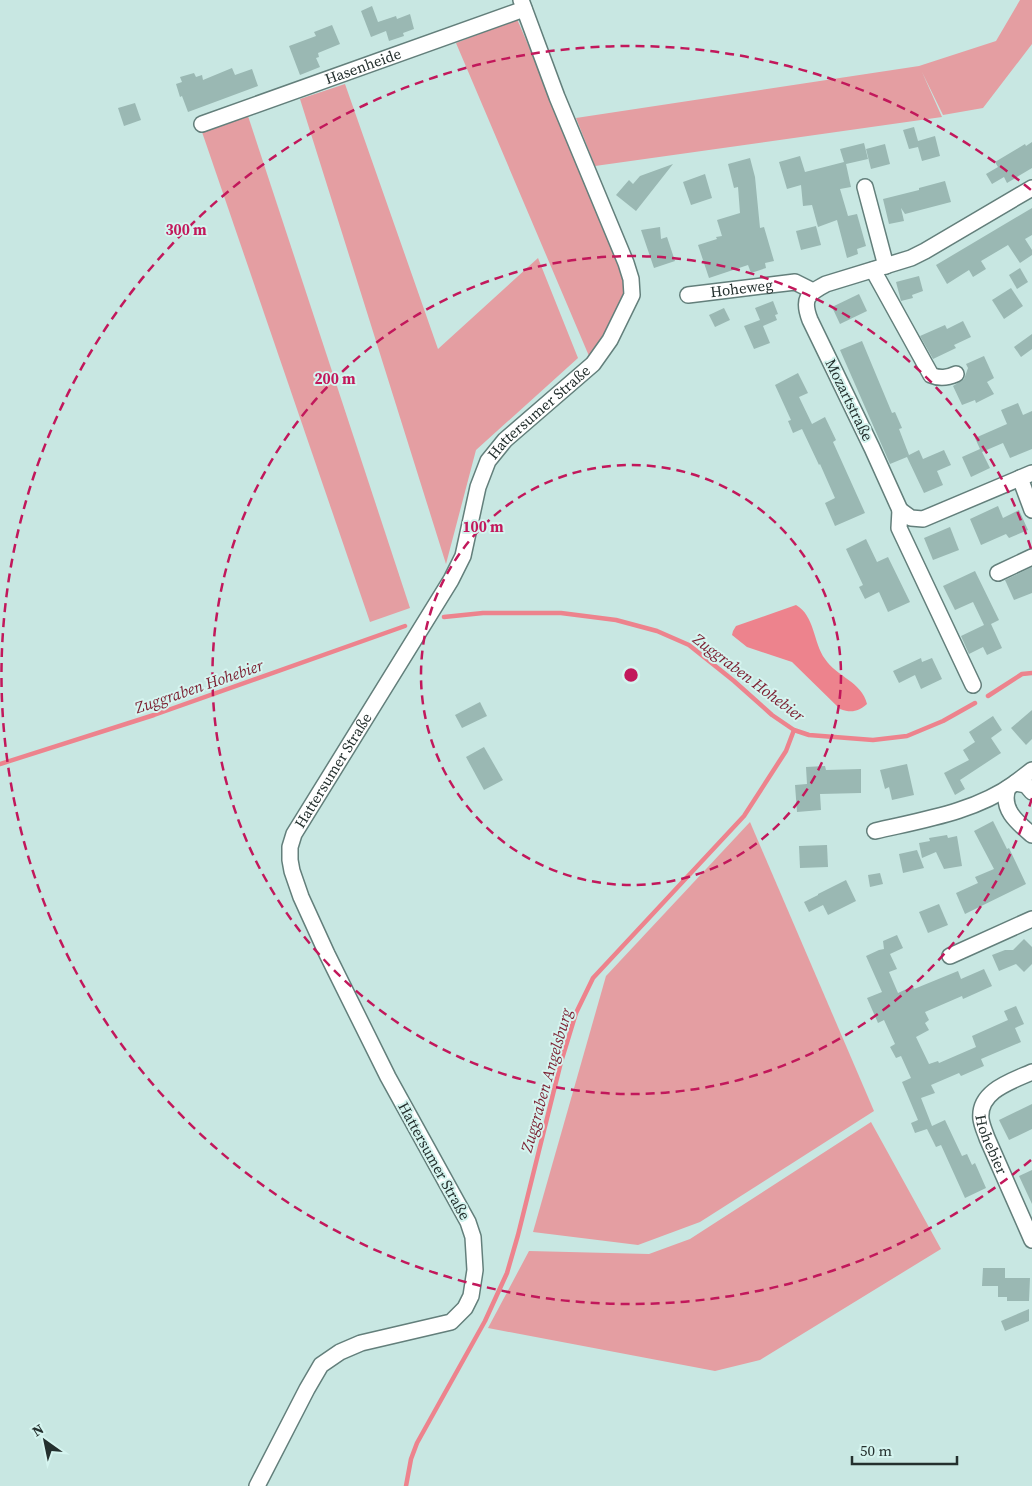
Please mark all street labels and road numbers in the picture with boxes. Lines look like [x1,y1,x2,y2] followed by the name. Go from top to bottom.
[322,43,404,89] street label: Hasenheide
[709,274,774,302] street label: Hoheweg
[820,355,879,445] street label: Mozartstraße
[482,360,595,464] street label: Hattersumer Straße
[289,708,377,832] street label: Hattersumer Straße
[393,1098,476,1224] street label: Hattersumer Straße
[970,1113,1013,1178] street label: Hohebier

